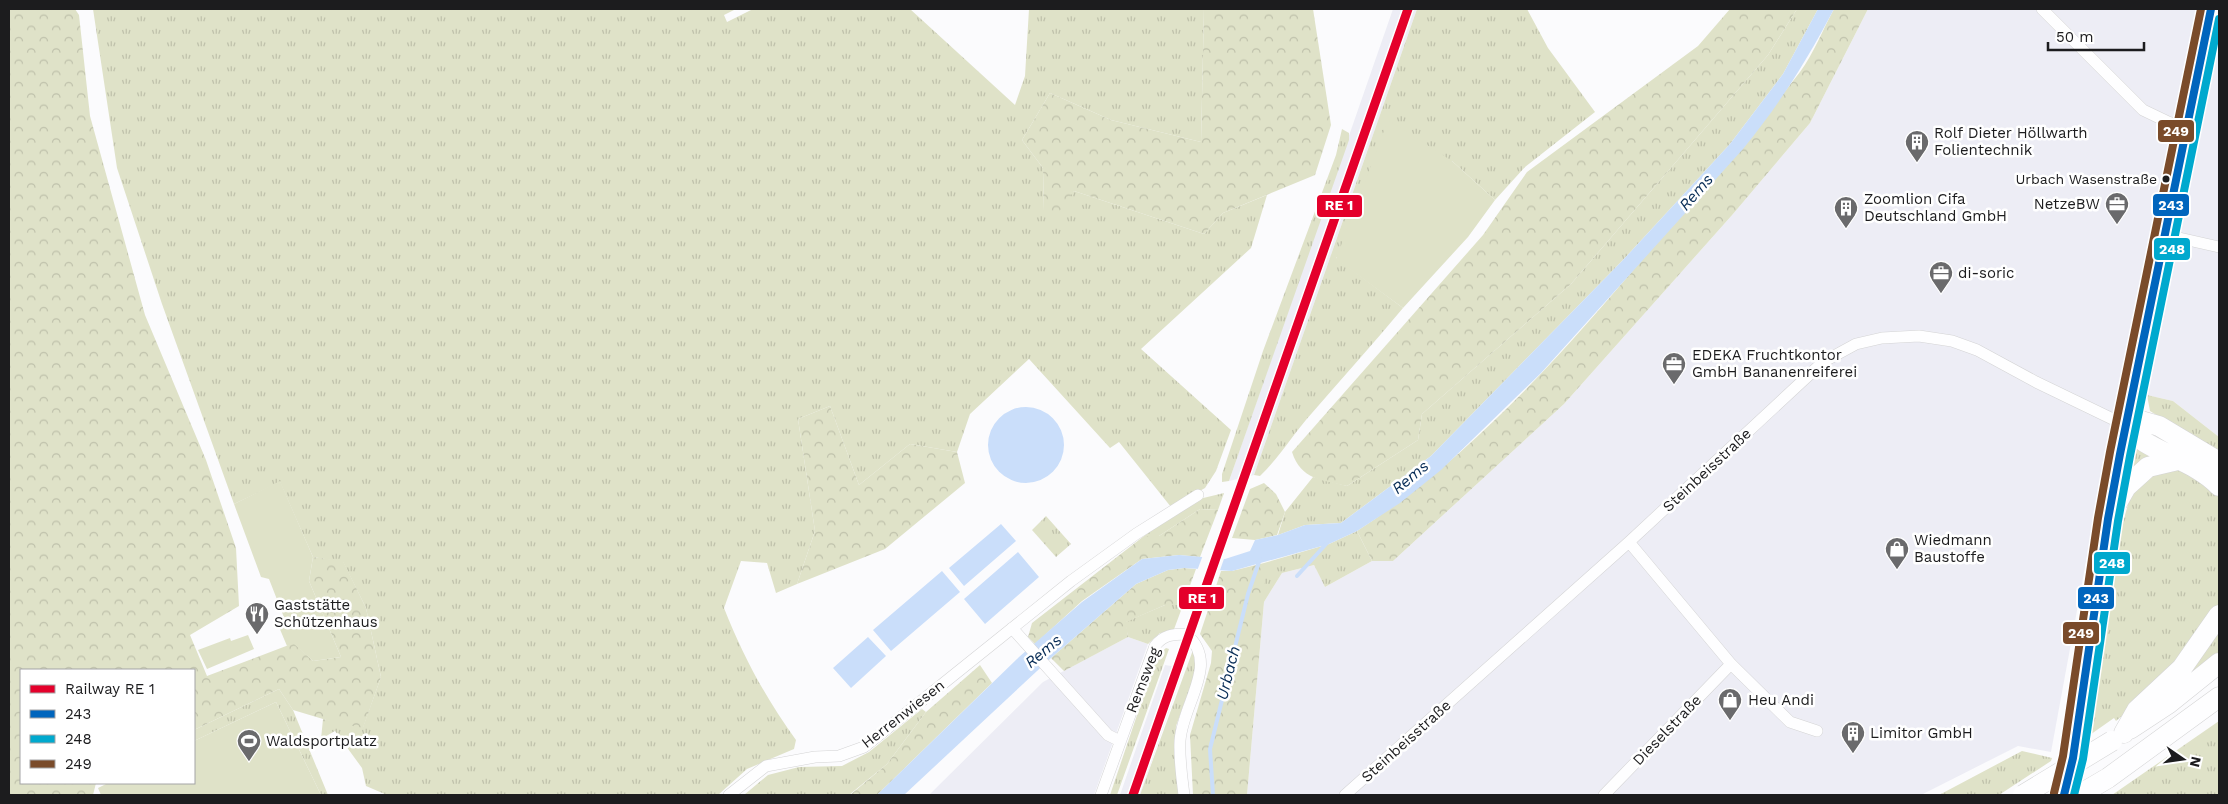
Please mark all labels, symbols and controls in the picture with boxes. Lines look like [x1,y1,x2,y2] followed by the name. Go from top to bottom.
[2048,20,2144,52] scale bar
[2056,28,2093,46] text: 50 m
[2157,119,2195,143] line badge: 249
[2163,123,2189,139] text: 249
[1934,124,2088,159] place label: Rolf Dieter Höllwarth Folientechnik
[1904,129,1930,163] building icon: Rolf Dieter Höllwarth Folientechnik
[1675,170,1717,214] water label: Rems
[2015,171,2157,187] place label: Urbach Wasenstraße
[2161,174,2171,184] marker: Urbach Wasenstraße
[1864,190,2007,225] place label: Zoomlion Cifa Deutschland GmbH
[2104,191,2130,225] office icon: NetzeBW
[2152,193,2190,217] line badge: 243
[1316,194,1363,218] line badge: RE 1
[1833,195,1859,229] building icon: Zoomlion Cifa Deutschland GmbH
[2034,195,2100,213] place label: NetzeBW
[1325,197,1353,213] text: RE 1
[2158,197,2184,213] text: 243
[2153,237,2191,261] line badge: 248
[2159,241,2185,257] text: 248
[1928,260,1954,294] office icon: di-soric
[1958,264,2014,282] place label: di-soric
[1692,346,1857,381] place label: EDEKA Fruchtkontor GmbH Bananenreiferei
[1661,351,1687,385] office icon: EDEKA Fruchtkontor GmbH Bananenreiferei
[1659,424,1755,516] street label: Steinbeisstraße
[1388,456,1432,498] water label: Rems
[1914,531,1992,566] place label: Wiedmann Baustoffe
[1884,536,1910,570] shop icon: Wiedmann Baustoffe
[2093,551,2131,575] line badge: 248
[2099,555,2125,571] text: 248
[1178,586,1225,610] line badge: RE 1
[2077,586,2115,610] line badge: 243
[1188,590,1216,606] text: RE 1
[2083,590,2109,606] text: 243
[274,596,378,631] place label: Gaststätte Schützenhaus
[244,601,270,635] restaurant icon: Gaststätte Schützenhaus
[2062,621,2100,645] line badge: 249
[2068,625,2094,641] text: 249
[1021,630,1065,672] water label: Rems
[1212,644,1244,702] water label: Urbach
[1122,645,1164,715] street label: Remsweg
[20,669,195,784] legend
[858,676,948,752] street label: Herrenwiesen
[65,680,155,698] text: Railway RE 1
[1717,687,1743,721] shop icon: Heu Andi
[1629,691,1705,769] street label: Dieselstraße
[1748,691,1814,709] place label: Heu Andi
[1358,696,1454,786] street label: Steinbeisstraße
[65,705,91,723] text: 243
[1840,720,1866,754] building icon: Limitor GmbH
[1870,724,1973,742] place label: Limitor GmbH
[236,728,262,762] sports icon: Waldsportplatz
[65,730,92,748] text: 248
[266,732,377,750] place label: Waldsportplatz
[2158,734,2208,784] north arrow
[65,755,92,773] text: 249
[2187,755,2205,769] text: N

